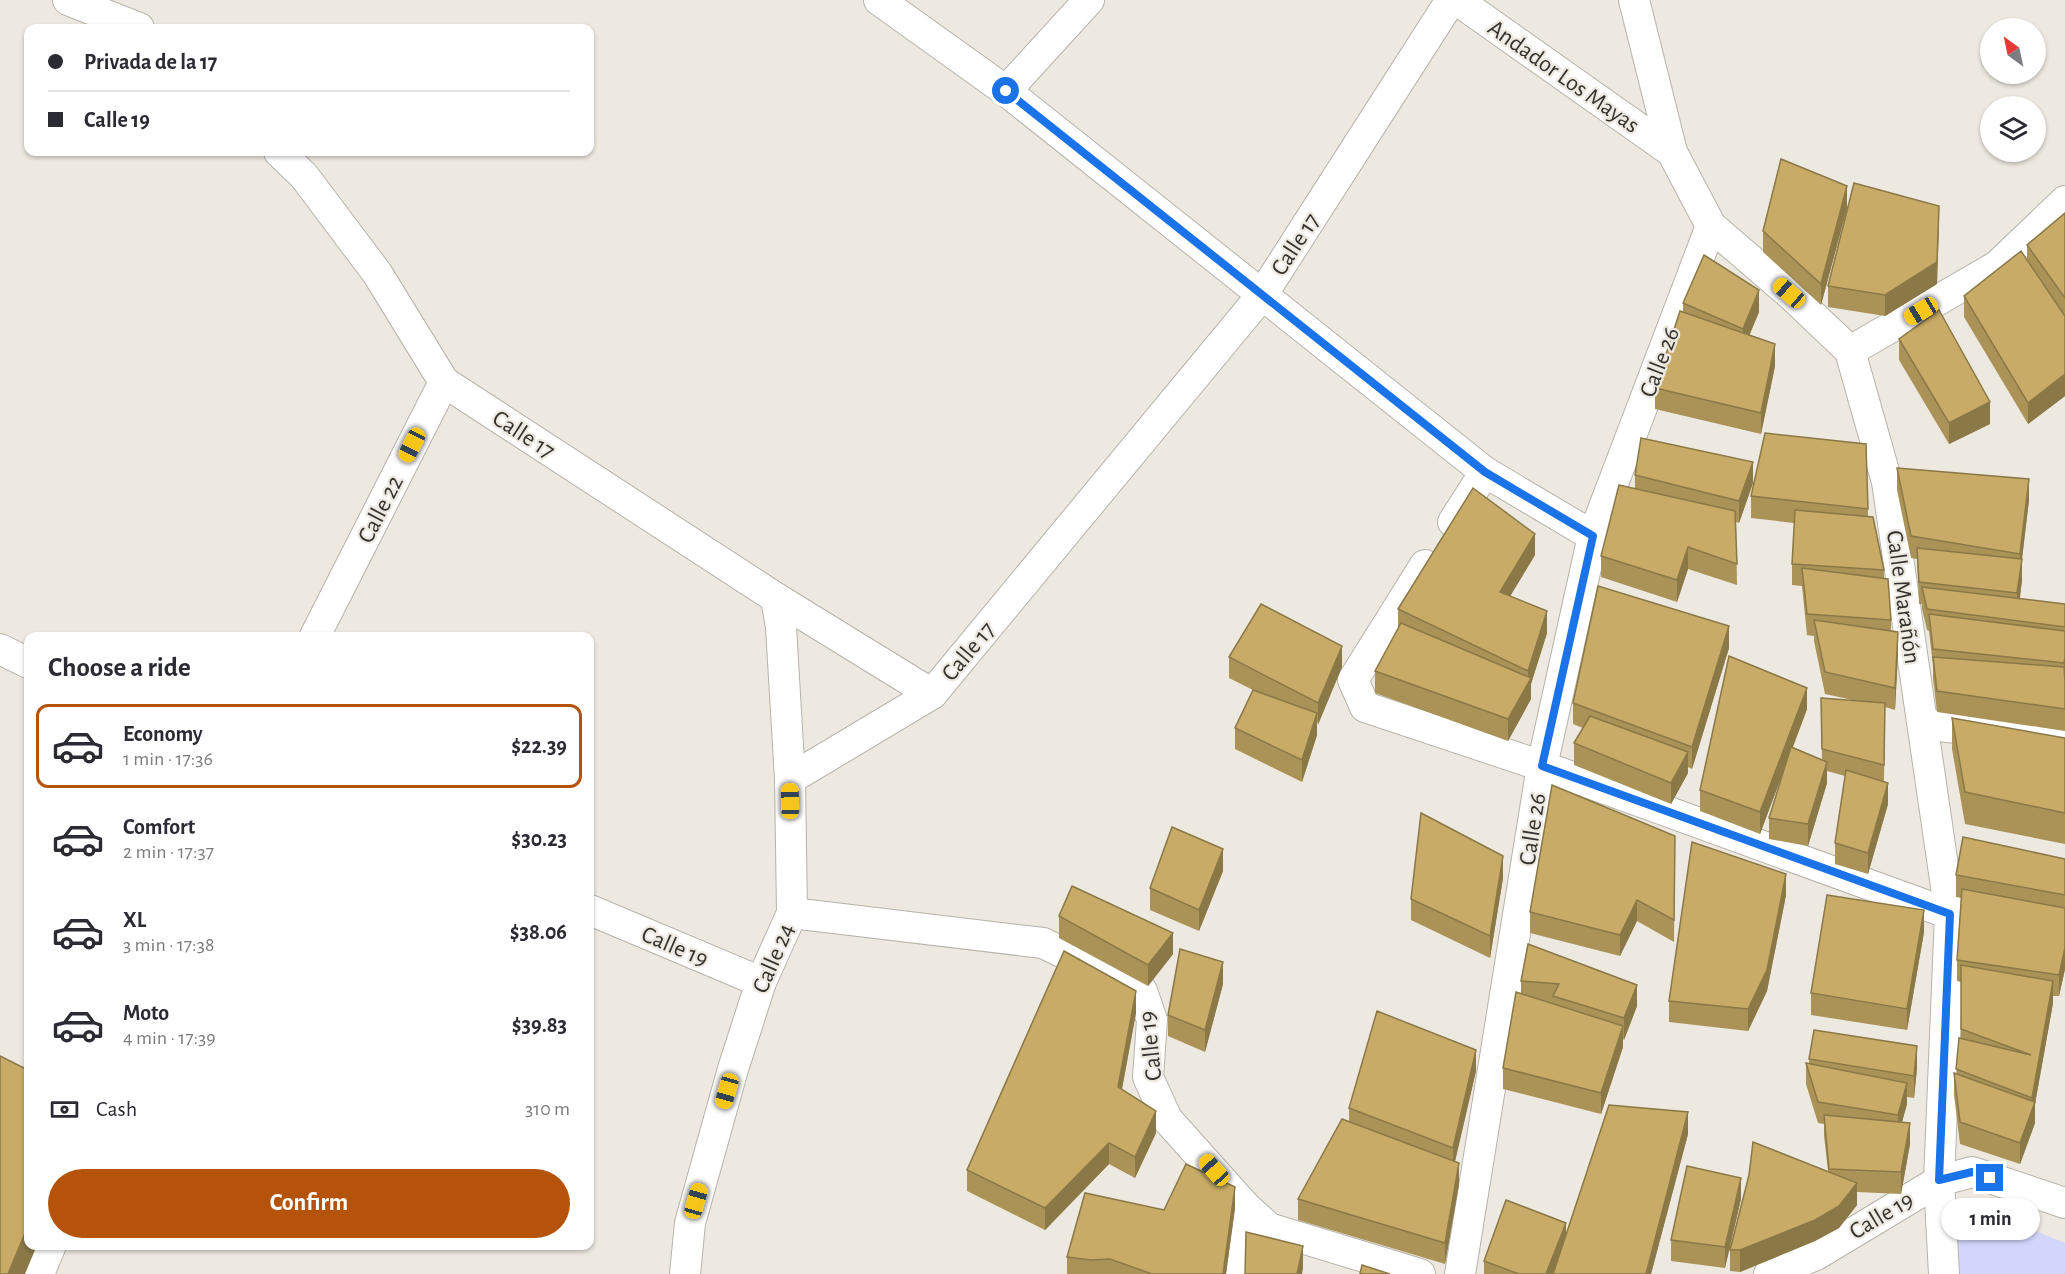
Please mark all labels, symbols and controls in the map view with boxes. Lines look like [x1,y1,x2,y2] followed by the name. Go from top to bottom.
[1483,16,1644,138] street label: Andador Los Mayas
[1980,18,2046,84] north arrow
[1980,18,2046,162] map controls
[84,51,217,73] text: Privada de la 17
[992,77,1019,104] route start
[1980,96,2046,162] button: layers
[84,109,150,131] text: Calle 19
[1267,209,1325,280] street label: Calle 17
[1770,274,1808,312] car
[1901,294,1941,328] car
[1636,324,1684,401] street label: Calle 26
[488,406,559,464] street label: Calle 17
[396,425,428,465] car
[354,472,408,547] street label: Calle 22
[1882,529,1924,665] street label: Calle Marañón
[937,618,1000,686] street label: Calle 17
[48,654,191,681] text: Choose a ride
[51,719,105,773] icon: car
[123,723,203,745] text: Economy
[511,735,567,757] text: $22.39
[123,749,213,769] text: 1 min · 17:36
[781,783,799,819] car
[1515,791,1551,867] street label: Calle 26
[51,812,105,866] icon: car
[123,816,195,838] text: Comfort
[511,828,567,850] text: $30.23
[123,842,214,862] text: 2 min · 17:37
[51,905,105,959] icon: car
[123,909,146,931] text: XL
[749,920,799,997] street label: Calle 24
[510,921,567,943] text: $38.06
[638,922,712,972] street label: Calle 19
[123,935,214,955] text: 3 min · 17:38
[51,998,105,1052] icon: car
[123,1002,169,1024] text: Moto
[1135,1010,1167,1082] street label: Calle 19
[512,1014,567,1036] text: $39.83
[123,1028,216,1048] text: 4 min · 17:39
[713,1071,741,1111] car
[48,1093,81,1126] icon: cash
[96,1098,137,1120] text: Cash
[525,1099,570,1119] text: 310 m
[1195,1151,1233,1189] car
[1976,1164,2003,1191] route end
[48,1169,570,1238] button: Confirm
[682,1181,710,1221] car
[1845,1188,1918,1244] street label: Calle 19
[1940,1199,2040,1241] callout: 1 min
[1969,1209,2012,1229] text: 1 min

